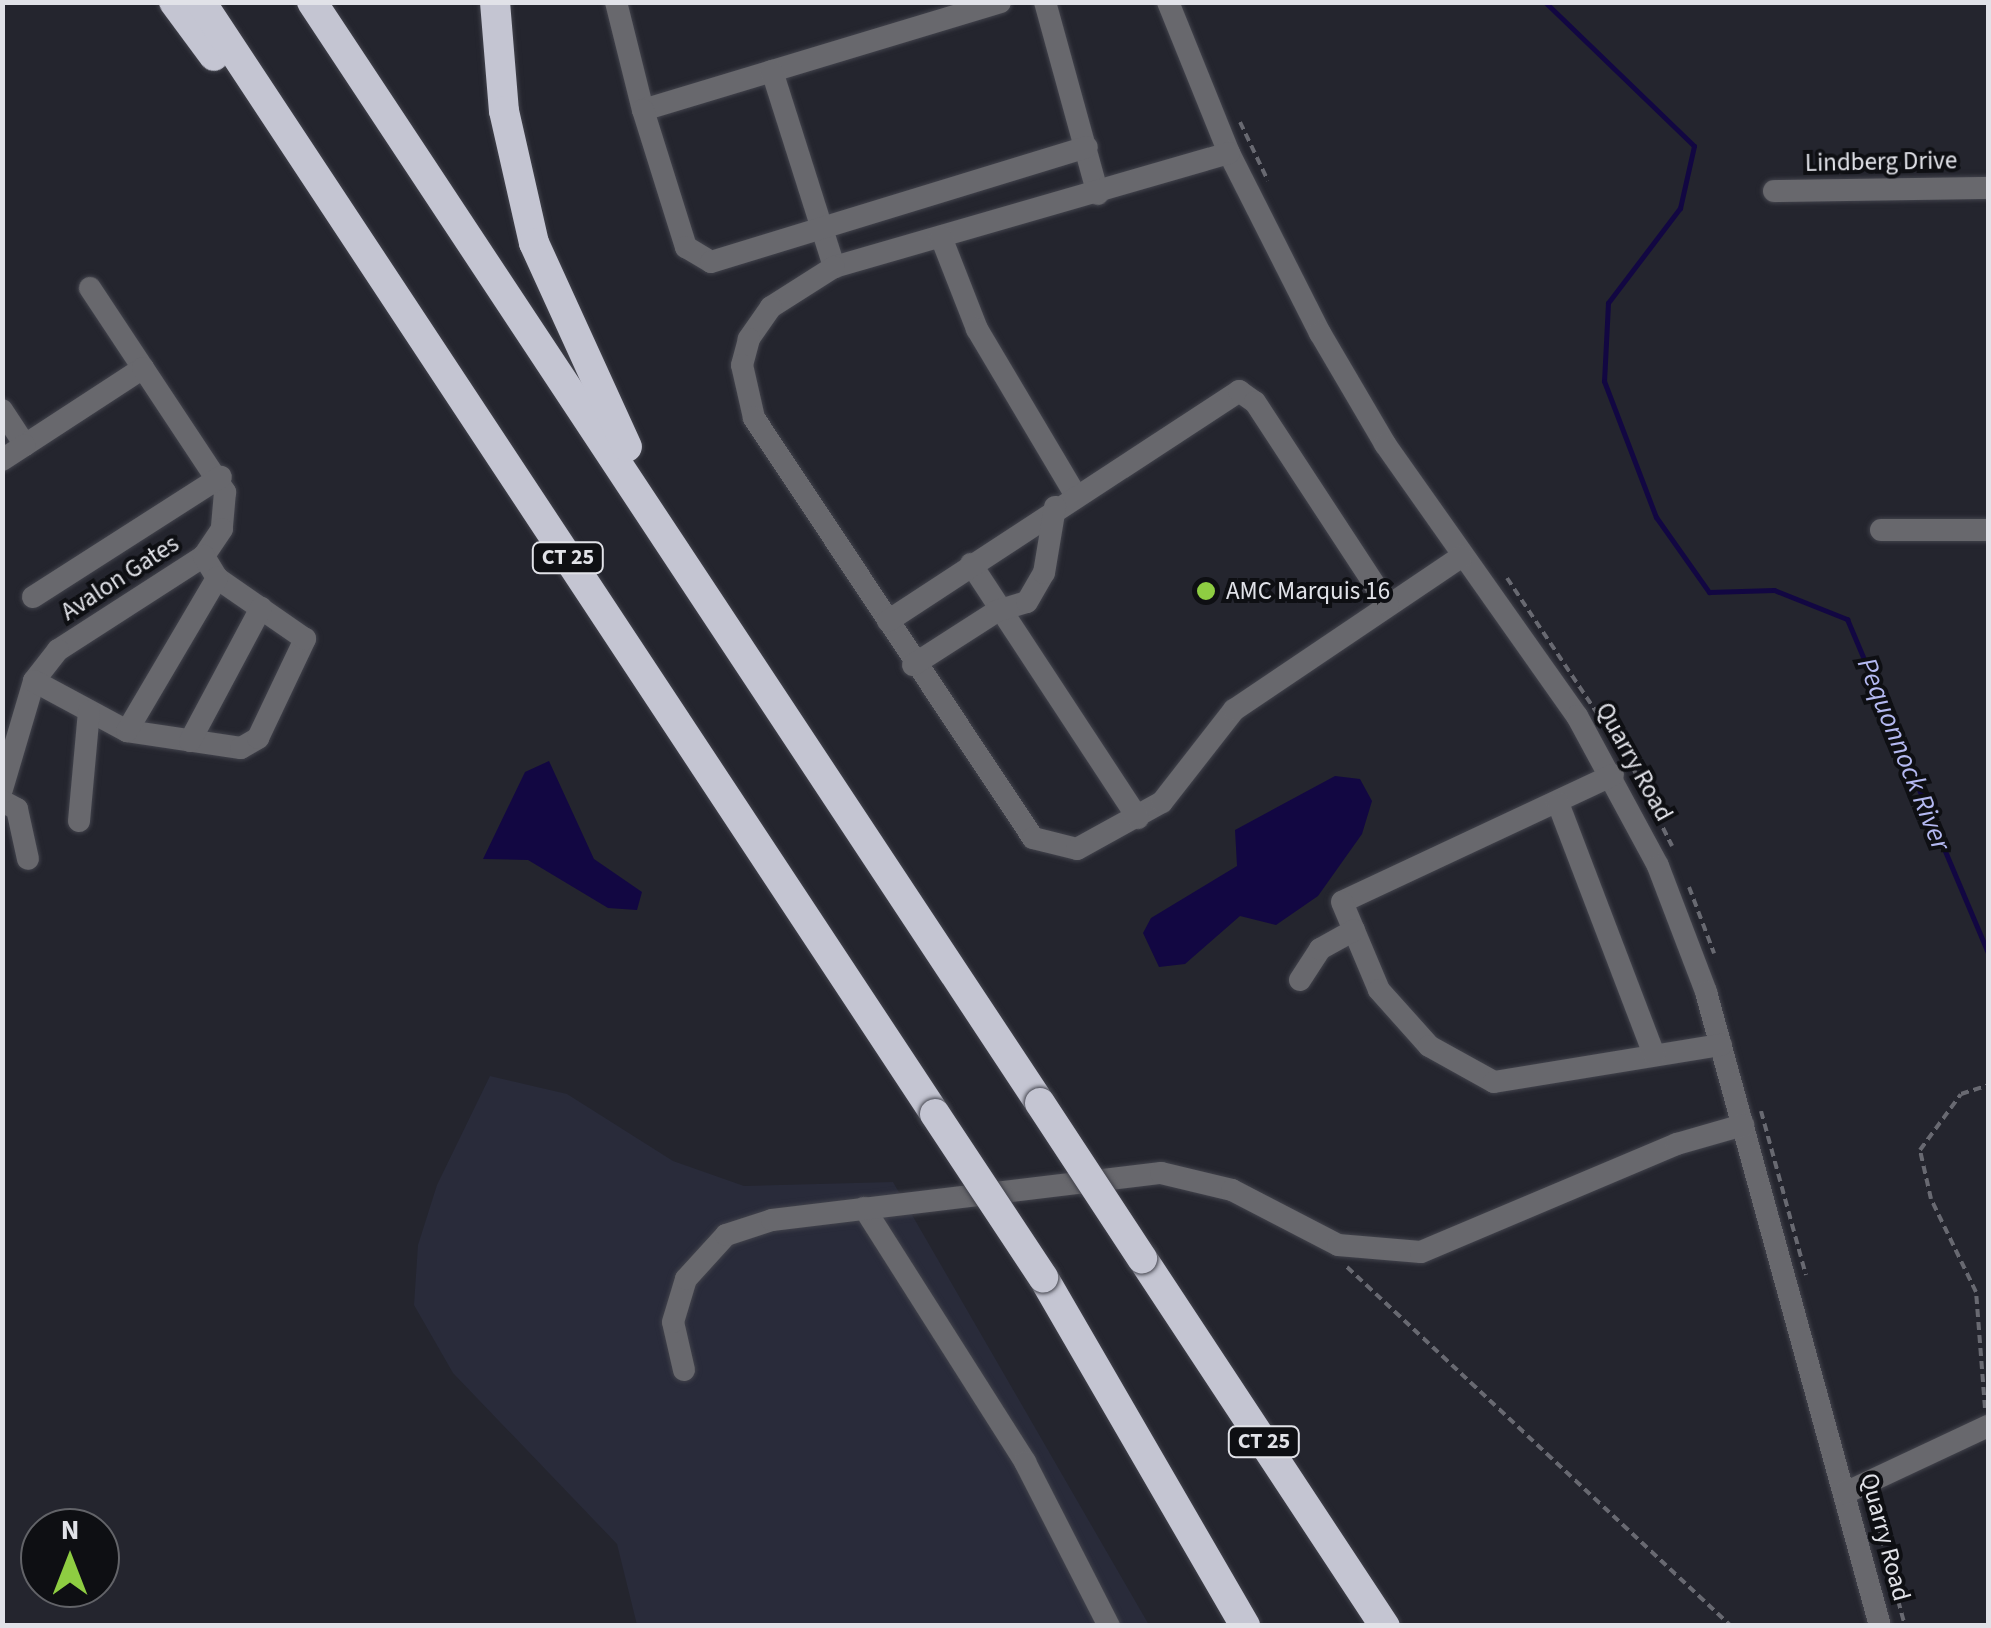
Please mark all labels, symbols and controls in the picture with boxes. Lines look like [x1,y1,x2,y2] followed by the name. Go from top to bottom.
[1805,146,1957,178] street label: Lindberg Drive
[55,529,185,627] street label: Avalon Gates
[530,541,606,575] road number: CT 25
[1226,576,1390,606] place label: AMC Marquis 16
[1195,580,1217,602] marker: AMC Marquis 16
[1850,653,1958,855] water label: Pequonnock River
[1589,697,1679,827] street label: Quarry Road
[1226,1425,1302,1459] road number: CT 25
[1854,1470,1916,1604] street label: Quarry Road
[20,1508,120,1608] north arrow
[61,1510,79,1550] text: N

